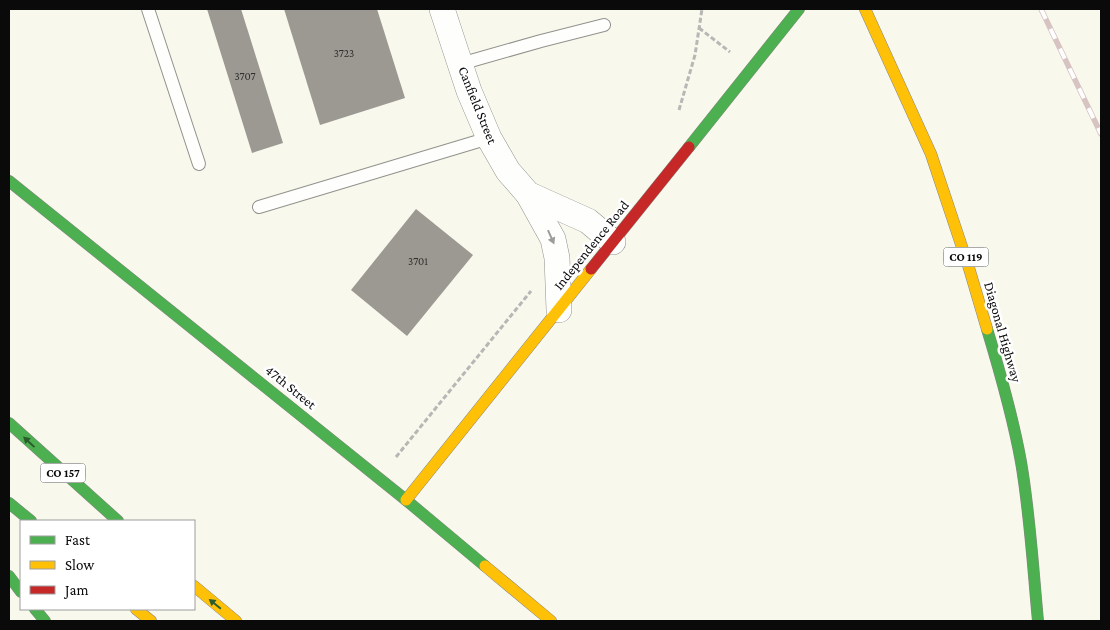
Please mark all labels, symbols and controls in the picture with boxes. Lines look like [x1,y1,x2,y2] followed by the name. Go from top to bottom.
[334,47,354,59] house number: 3723
[455,64,501,146] street label: Canfield Street
[234,70,256,82] house number: 3707
[550,197,632,293] street label: Independence Road
[548,230,556,244] one-way arrow
[944,248,988,266] road number: CO 119
[408,255,428,267] house number: 3701
[981,280,1025,385] street label: Diagonal Highway
[262,362,320,413] street label: 47th Street
[24,436,36,448] one-way arrow
[40,463,86,482] road number: CO 157
[20,520,195,610] legend
[65,532,91,548] text: Fast
[65,557,95,573] text: Slow
[63,582,88,599] text: Jam
[209,598,222,609] one-way arrow

